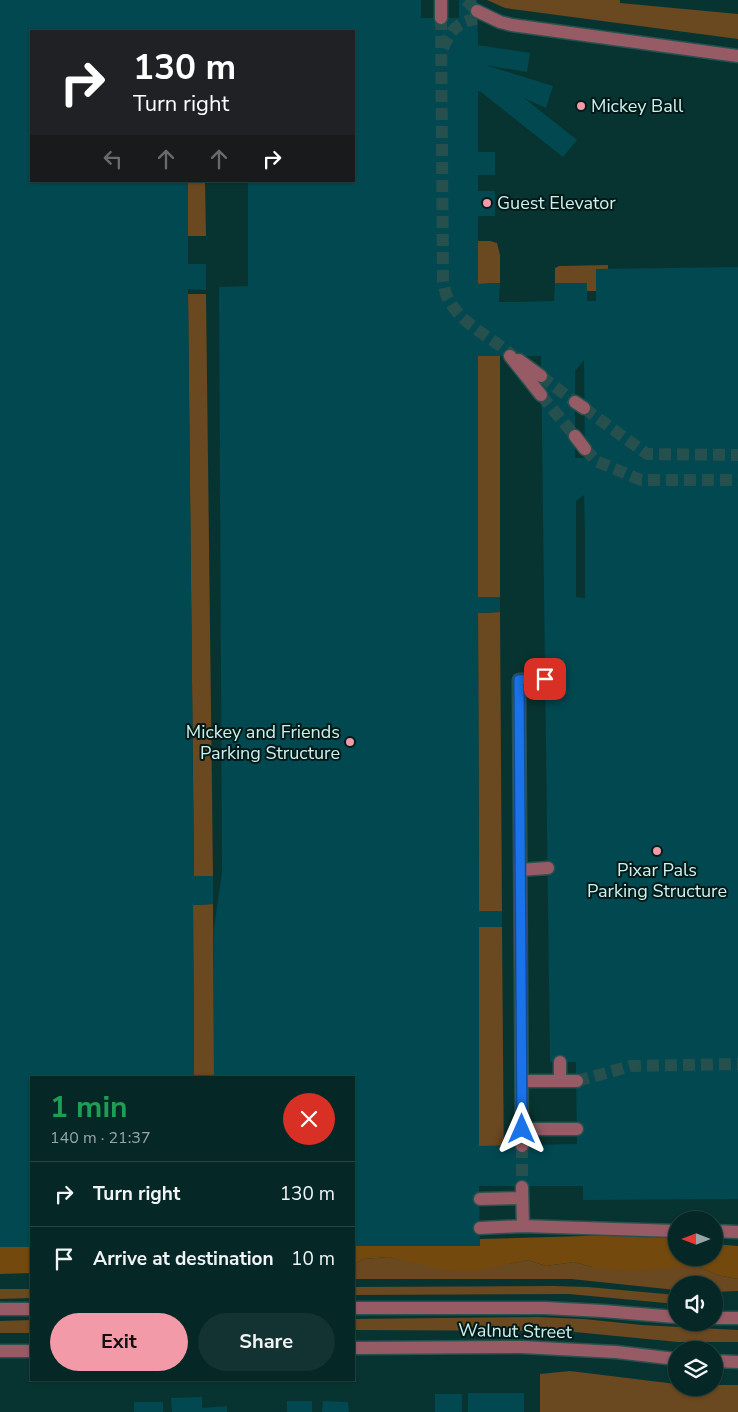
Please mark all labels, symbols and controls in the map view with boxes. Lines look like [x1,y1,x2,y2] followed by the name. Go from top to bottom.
[133,44,236,91] text: 130 m
[50,50,115,115] icon: right
[133,89,229,119] text: Turn right
[591,94,684,118] place label: Mickey Ball
[575,100,587,112] marker: Mickey Ball
[99,145,127,173] icon: left
[152,145,180,173] icon: ahead
[205,145,233,173] icon: ahead
[258,145,286,173] icon: right
[497,191,616,215] place label: Guest Elevator
[481,197,493,209] marker: Guest Elevator
[524,658,566,700] pin
[531,665,559,693] icon: arrive
[186,720,340,765] place label: Mickey and Friends Parking Structure
[344,736,356,748] marker: Mickey and Friends Parking Structure
[651,845,663,857] marker: Pixar Pals Parking Structure
[587,858,727,903] place label: Pixar Pals Parking Structure
[50,1087,128,1128] text: 1 min
[283,1093,335,1145] button: close
[495,1102,547,1154] position arrow
[50,1127,151,1149] text: 140 m · 21:37
[50,1180,78,1208] icon: right
[93,1181,180,1207] text: Turn right
[280,1181,335,1207] text: 130 m
[668,1211,722,1266] north arrow
[668,1211,723,1396] map controls
[50,1245,78,1273] icon: arrive
[93,1246,274,1272] text: Arrive at destination
[291,1246,335,1272] text: 10 m
[668,1276,723,1331] button: sound
[50,1313,188,1371] button: Exit
[198,1313,335,1371] button: Share
[458,1318,573,1344] street label: Walnut Street
[668,1341,723,1396] button: layers

